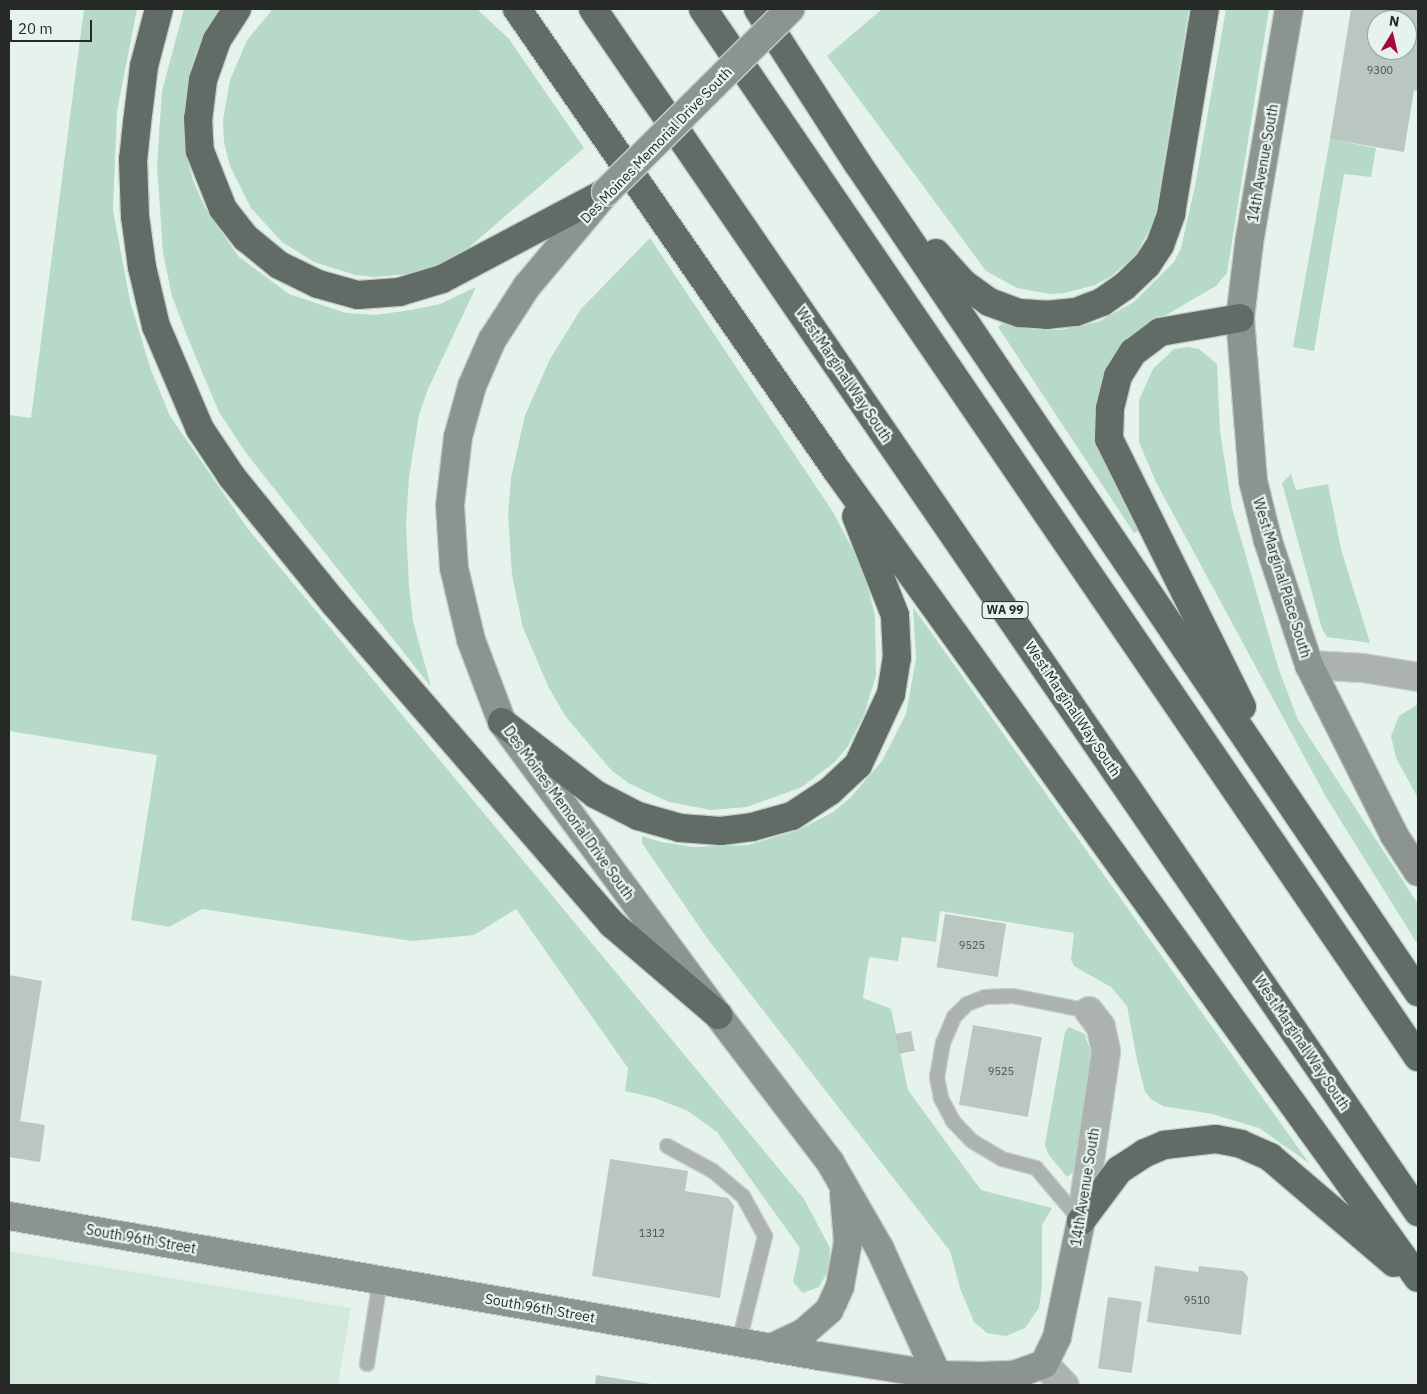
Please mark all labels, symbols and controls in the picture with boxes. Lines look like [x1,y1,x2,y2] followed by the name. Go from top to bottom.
[12,10,95,42] scale bar
[1367,10,1417,60] north arrow
[1388,11,1401,31] text: N
[18,19,53,38] text: 20 m
[577,63,735,227] street label: Des Moines Memorial Drive South
[1367,63,1393,77] house number: 9300
[1244,103,1282,223] street label: 14th Avenue South
[793,304,895,446] street label: West Marginal Way South
[1250,496,1314,660] street label: West Marginal Place South
[981,600,1029,620] road number: WA 99
[1022,638,1124,780] street label: West Marginal Way South
[500,723,638,903] street label: Des Moines Memorial Drive South
[959,938,985,952] house number: 9525
[1251,972,1353,1114] street label: West Marginal Way South
[988,1064,1014,1078] house number: 9525
[1067,1127,1103,1247] street label: 14th Avenue South
[85,1221,197,1257] street label: South 96th Street
[639,1226,665,1240] house number: 1312
[484,1290,596,1326] street label: South 96th Street
[1184,1293,1210,1307] house number: 9510

